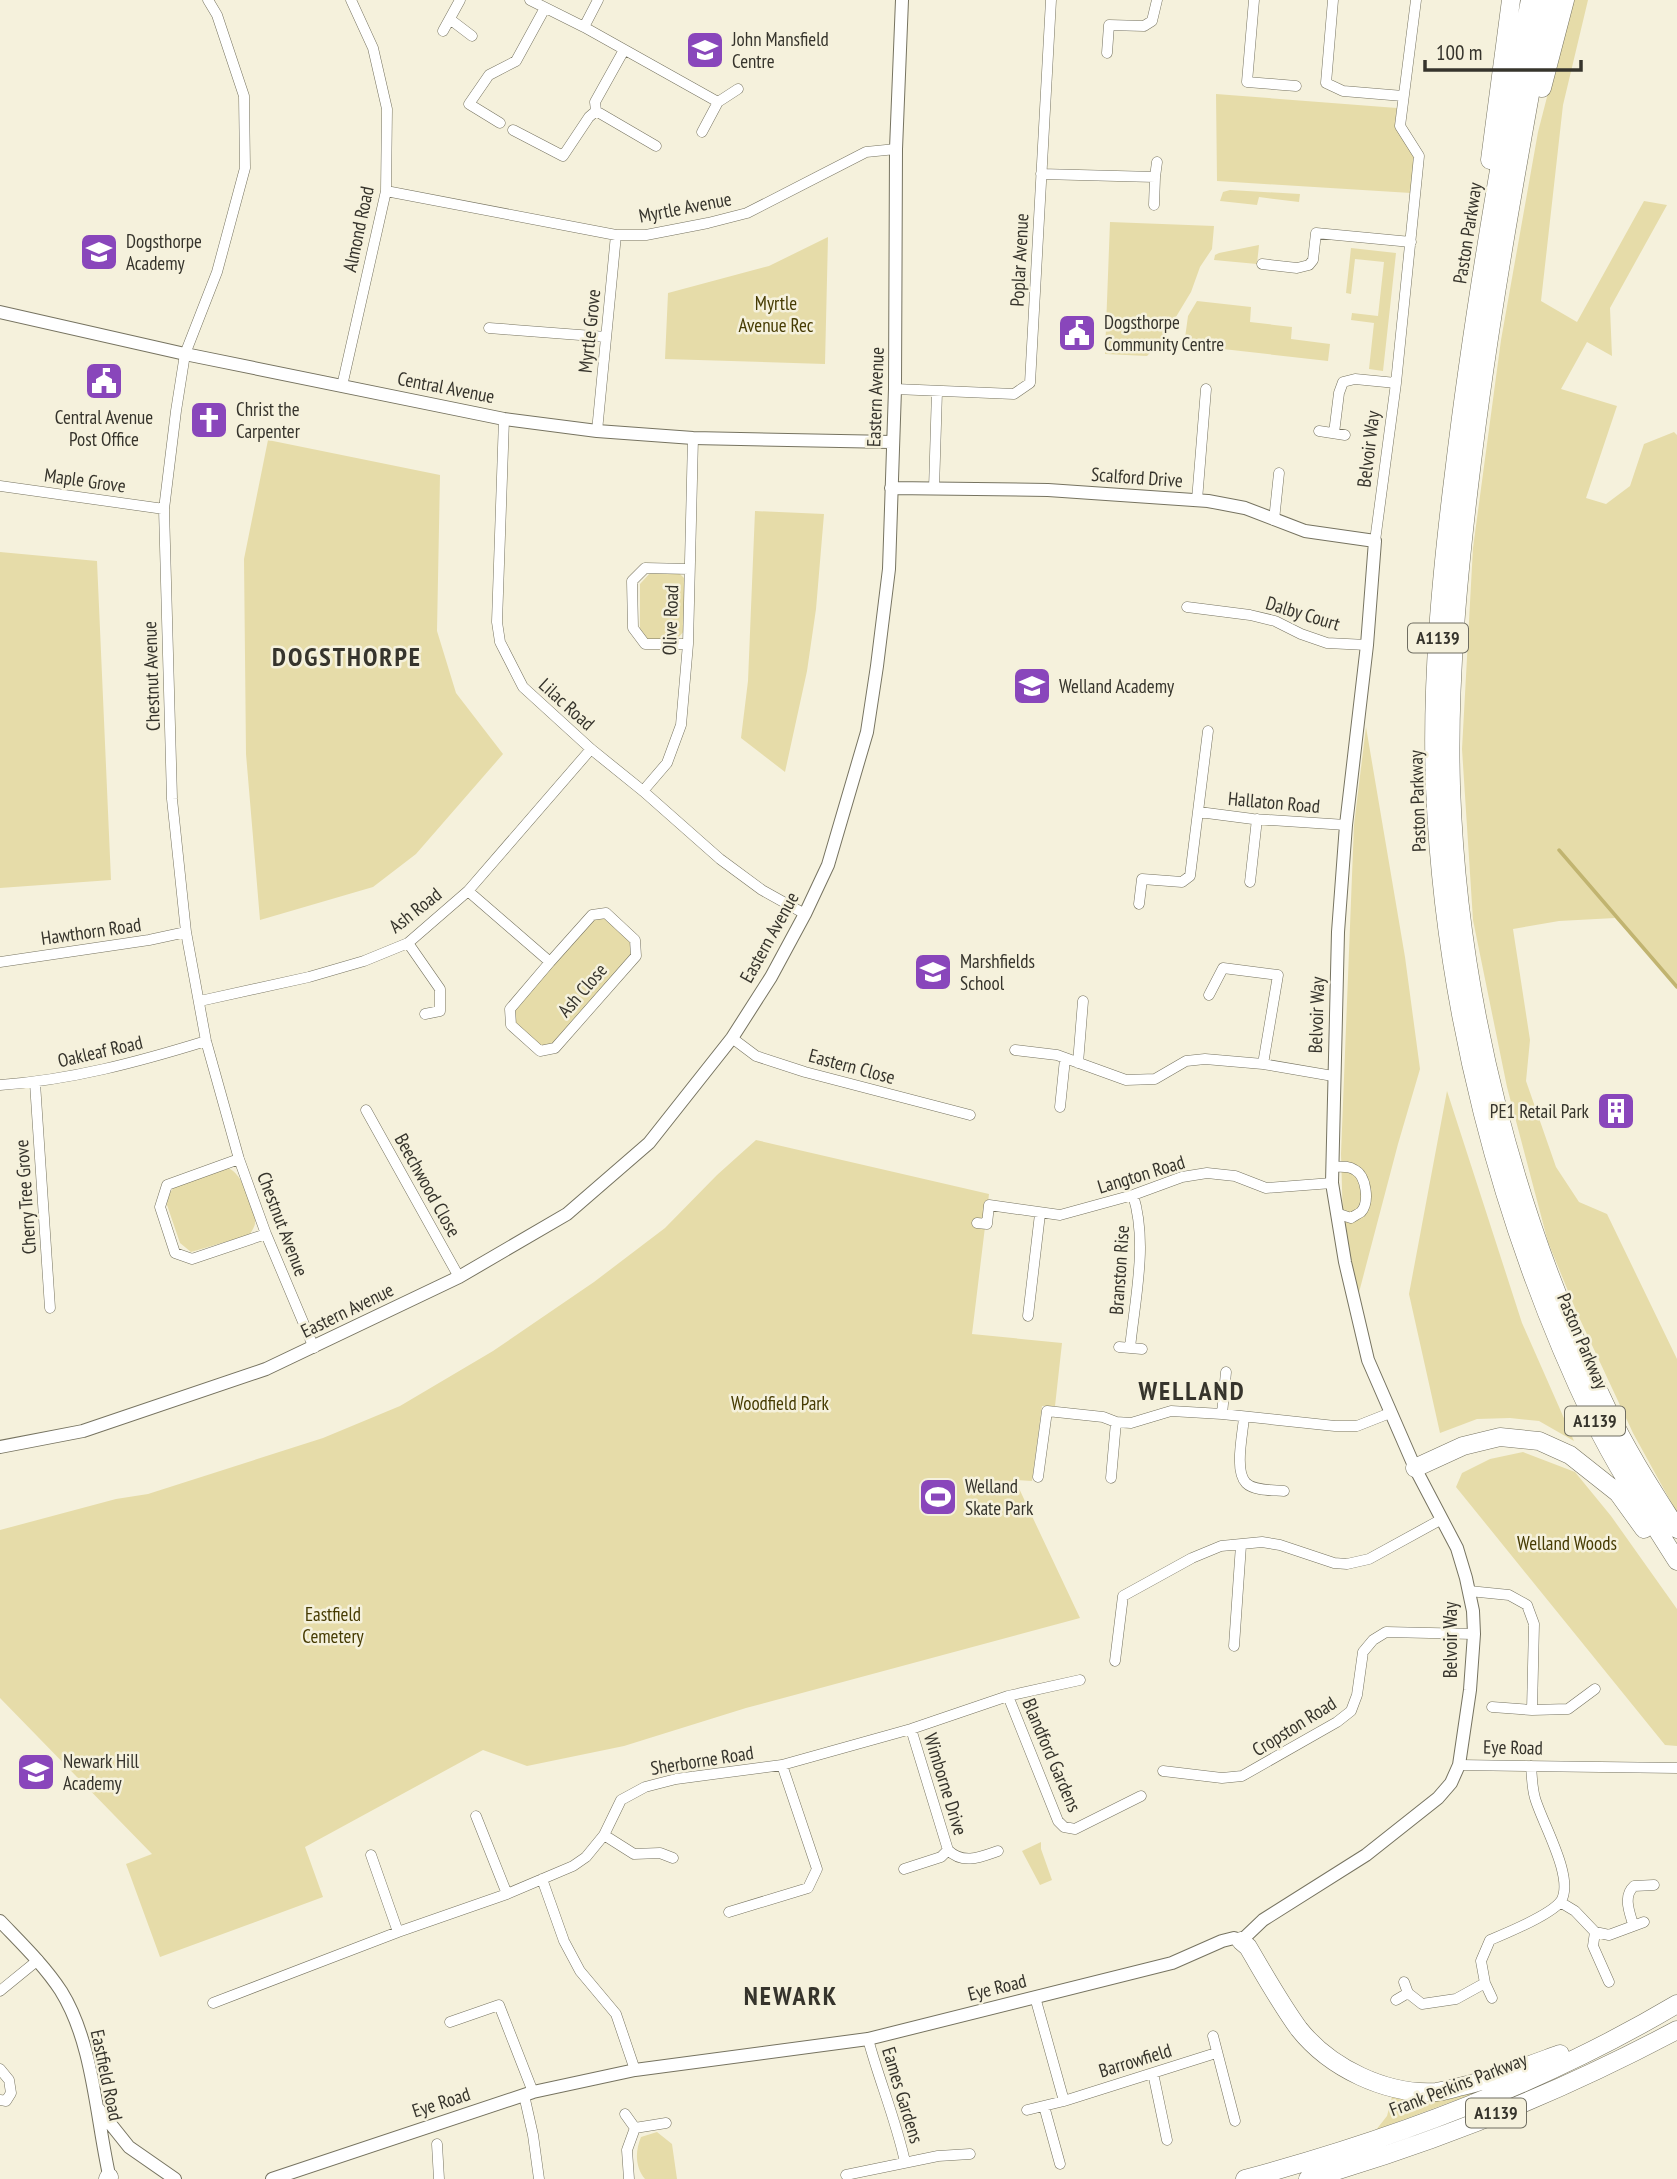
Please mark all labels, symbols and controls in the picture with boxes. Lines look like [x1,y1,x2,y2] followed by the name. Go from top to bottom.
[731,27,829,73] place label: John Mansfield Centre
[1425,28,1581,72] scale bar
[684,29,726,71] school or university icon: John Mansfield Centre
[1436,39,1482,66] text: 100 m
[1447,180,1487,285] street label: Paston Parkway
[337,184,379,274] street label: Almond Road
[637,186,734,228] street label: Myrtle Avenue
[1005,213,1033,307] street label: Poplar Avenue
[126,229,202,275] place label: Dogsthorpe Academy
[78,231,120,273] school or university icon: Dogsthorpe Academy
[573,288,605,374] street label: Myrtle Grove
[739,291,814,337] park label: Myrtle Avenue Rec
[1104,310,1224,356] place label: Dogsthorpe Community Centre
[1056,312,1098,354] public building icon: Dogsthorpe Community Centre
[861,346,889,447] street label: Eastern Avenue
[83,360,125,402] public building icon: Central Avenue Post Office
[395,366,497,408] street label: Central Avenue
[236,397,301,443] place label: Christ the Carpenter
[188,399,230,441] church icon: Christ the Carpenter
[55,405,153,451] place label: Central Avenue Post Office
[1351,409,1385,489] street label: Belvoir Way
[43,462,127,498] street label: Maple Grove
[1090,462,1184,492] street label: Scalford Drive
[657,584,683,656] street label: Olive Road
[1263,590,1344,636] street label: Dalby Court
[137,620,165,731] street label: Chestnut Avenue
[1408,624,1468,652] road number: A1139
[272,640,422,673] district label: DOGSTHORPE
[1011,665,1053,707] school or university icon: Welland Academy
[534,673,600,735] street label: Lilac Road
[1059,674,1175,698] place label: Welland Academy
[1403,749,1431,852] street label: Paston Parkway
[1227,786,1321,818] street label: Hallaton Road
[384,882,446,938] street label: Ash Road
[734,887,804,987] street label: Eastern Avenue
[39,912,143,950] street label: Hawthorn Road
[960,949,1035,995] place label: Marshfields School
[912,951,954,993] school or university icon: Marshfields School
[552,958,612,1022] street label: Ash Close
[1303,975,1329,1054] street label: Belvoir Way
[55,1030,145,1072] street label: Oakleaf Road
[806,1043,898,1089] street label: Eastern Close
[1595,1090,1637,1132] building icon: PE1 Retail Park
[1490,1099,1590,1123] place label: PE1 Retail Park
[390,1129,466,1241] street label: Beechwood Close
[9,1139,41,1255] street label: Cherry Tree Grove
[1095,1149,1187,1199] street label: Langton Road
[252,1168,314,1280] street label: Chestnut Avenue
[1104,1224,1134,1316] street label: Branston Rise
[297,1277,397,1343] street label: Eastern Avenue
[1552,1289,1614,1393] street label: Paston Parkway
[1137,1374,1246,1407] district label: WELLAND
[731,1391,830,1415] park label: Woodfield Park
[1565,1406,1625,1436] road number: A1139
[965,1474,1034,1520] place label: Welland Skate Park
[917,1476,959,1518] sports icon: Welland Skate Park
[1517,1531,1617,1555] park label: Welland Woods
[1438,1601,1462,1678] street label: Belvoir Way
[302,1602,365,1648] park label: Eastfield Cemetery
[1248,1691,1340,1761] street label: Cropston Road
[1017,1695,1087,1815] street label: Blandford Gardens
[919,1730,973,1838] street label: Wimborne Drive
[1483,1734,1543,1760] street label: Eye Road
[649,1740,755,1780] street label: Sherborne Road
[63,1749,140,1795] place label: Newark Hill Academy
[15,1751,57,1793] school or university icon: Newark Hill Academy
[965,1968,1029,2006] street label: Eye Road
[744,1979,838,2012] district label: NEWARK
[86,2027,128,2123] street label: Eastfield Road
[1096,2038,1174,2082] street label: Barrowfield
[877,2044,929,2146] street label: Eames Gardens
[1386,2046,1531,2121] street label: Frank Perkins Parkway
[409,2081,473,2123] street label: Eye Road
[1466,2098,1526,2127] road number: A1139

